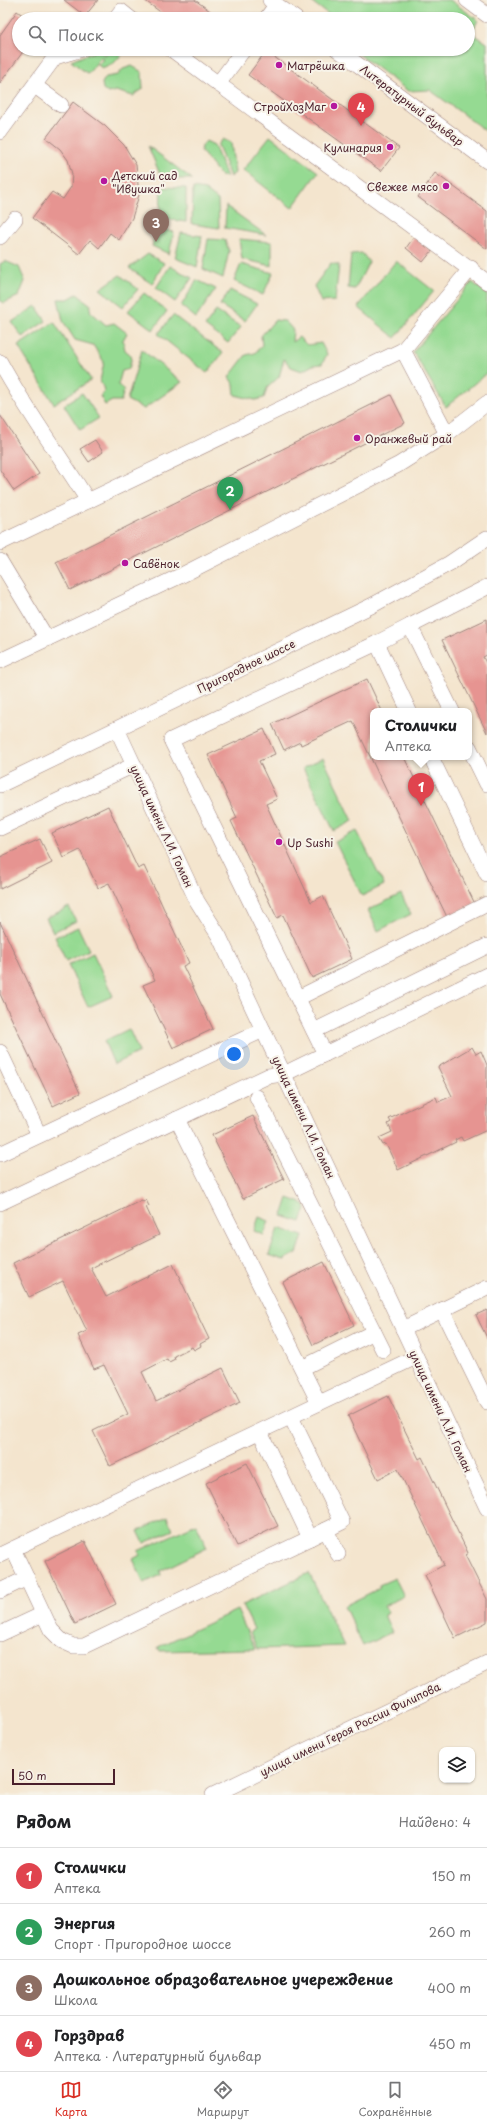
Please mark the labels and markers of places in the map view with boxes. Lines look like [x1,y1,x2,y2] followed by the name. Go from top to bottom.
[287,57,345,74] place label: Матрёшка
[274,60,284,70] marker: Матрёшка
[348,93,374,126] pin: 4
[253,98,326,115] place label: СтройХозМаг
[329,101,339,111] marker: СтройХозМаг
[324,139,382,156] place label: Кулинария
[385,142,395,152] marker: Кулинария
[111,167,177,197] place label: Детский сад "Ивушка"
[99,176,109,186] marker: Детский сад "Ивушка"
[367,178,438,195] place label: Свежее мясо
[441,181,451,191] marker: Свежее мясо
[143,209,169,242] pin: 3
[365,430,452,447] place label: Оранжевый рай
[352,433,362,443] marker: Оранжевый рай
[217,477,243,510] pin: 2
[133,555,180,572] place label: Савёнок
[120,558,130,568] marker: Савёнок
[408,773,434,806] pin: 1
[287,834,333,851] place label: Up Sushi
[274,837,284,847] marker: Up Sushi

